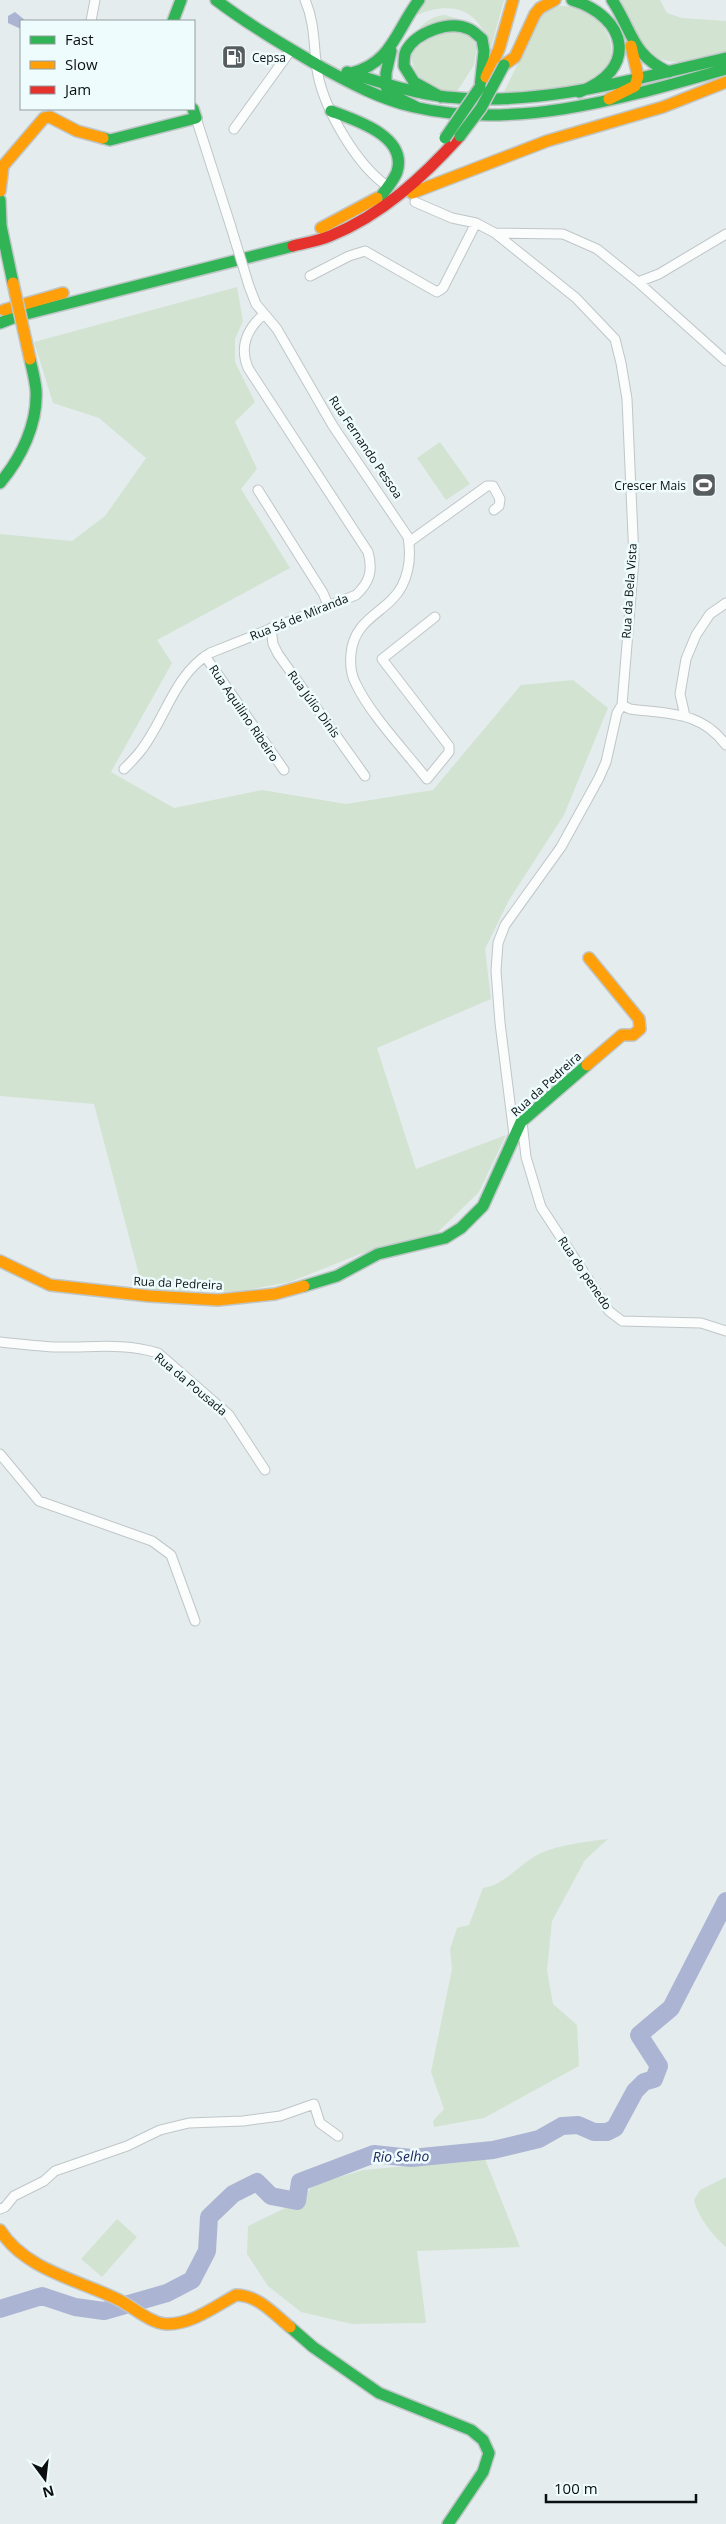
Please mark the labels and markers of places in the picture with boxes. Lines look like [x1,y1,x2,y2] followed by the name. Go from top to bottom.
[221,44,247,70] fuel station icon: Cepsa
[252,49,286,66] place label: Cepsa
[691,472,717,498] sports icon: Crescer Mais
[614,477,686,494] place label: Crescer Mais

